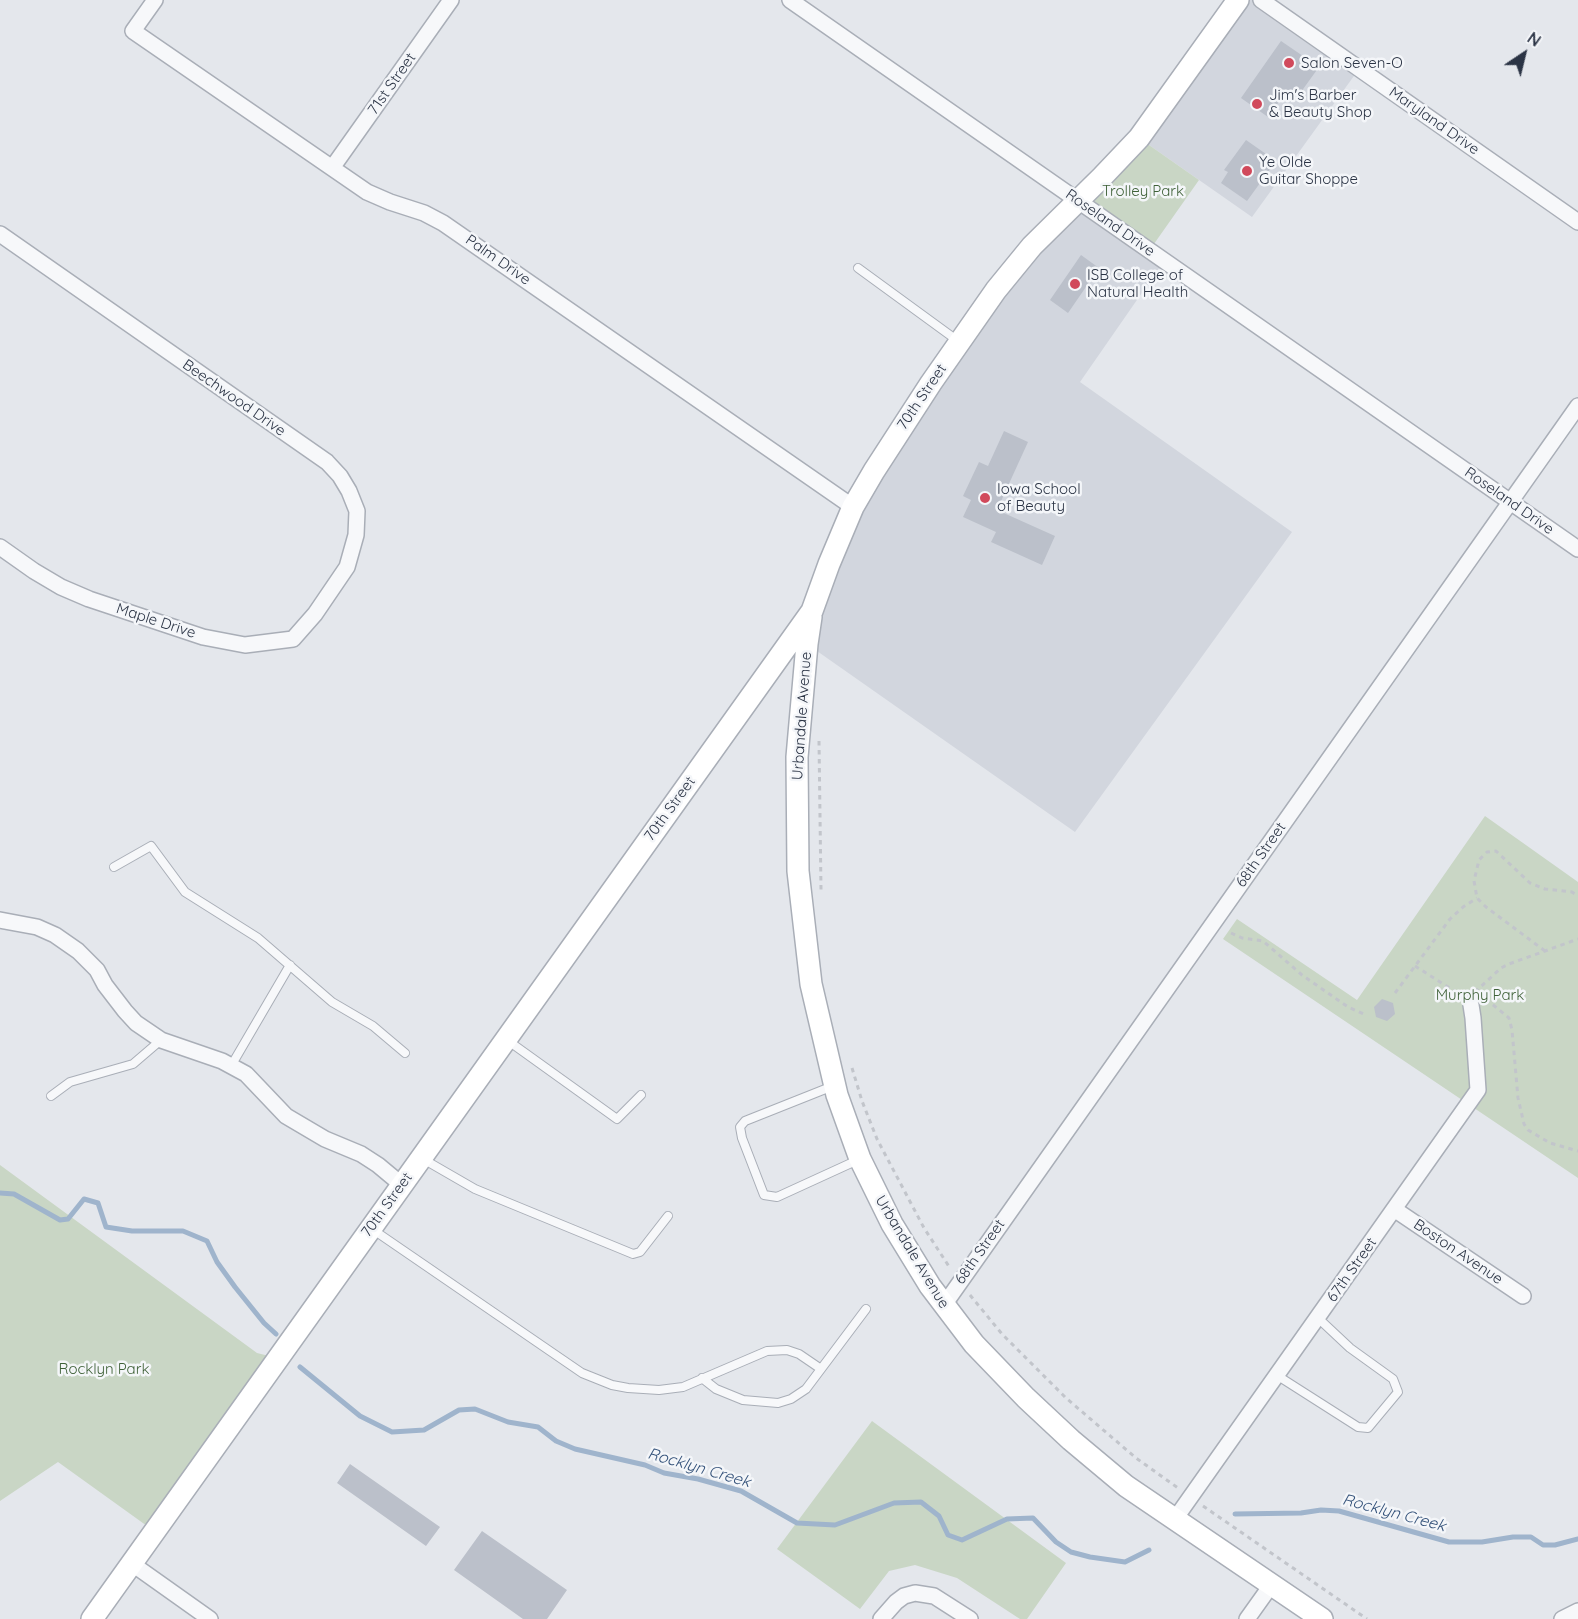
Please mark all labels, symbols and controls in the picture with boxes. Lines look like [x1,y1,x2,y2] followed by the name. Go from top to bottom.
[1494,24,1554,84] north arrow
[1524,28,1545,51] text: N
[364,50,420,118] street label: 71st Street
[1301,54,1403,72] place label: Salon Seven-O
[1282,56,1296,70] marker: Salon Seven-O
[1385,83,1483,159] street label: Maryland Drive
[1269,86,1372,121] place label: Jim's Barber & Beauty Shop
[1250,97,1264,111] marker: Jim's Barber & Beauty Shop
[1259,153,1358,188] place label: Ye Olde Guitar Shoppe
[1240,164,1254,178] marker: Ye Olde Guitar Shoppe
[1102,182,1184,200] park label: Trolley Park
[1062,186,1158,260] street label: Roseland Drive
[462,231,534,289] street label: Palm Drive
[1087,266,1188,301] place label: ISB College of Natural Health
[1068,277,1082,291] marker: ISB College of Natural Health
[179,356,289,440] street label: Beechwood Drive
[893,361,951,433] street label: 70th Street
[1461,464,1557,538] street label: Roseland Drive
[997,480,1081,515] place label: Iowa School of Beauty
[978,491,992,505] marker: Iowa School of Beauty
[114,600,198,642] street label: Maple Drive
[789,651,815,781] street label: Urbandale Avenue
[641,773,699,845] street label: 70th Street
[1232,819,1290,891] street label: 68th Street
[1436,986,1524,1004] park label: Murphy Park
[358,1169,416,1241] street label: 70th Street
[871,1192,953,1312] street label: Urbandale Avenue
[1410,1215,1506,1289] street label: Boston Avenue
[951,1216,1009,1288] street label: 68th Street
[1323,1234,1381,1306] street label: 67th Street
[58,1360,150,1378] park label: Rocklyn Park
[645,1444,753,1492] water label: Rocklyn Creek
[1340,1490,1448,1536] water label: Rocklyn Creek

